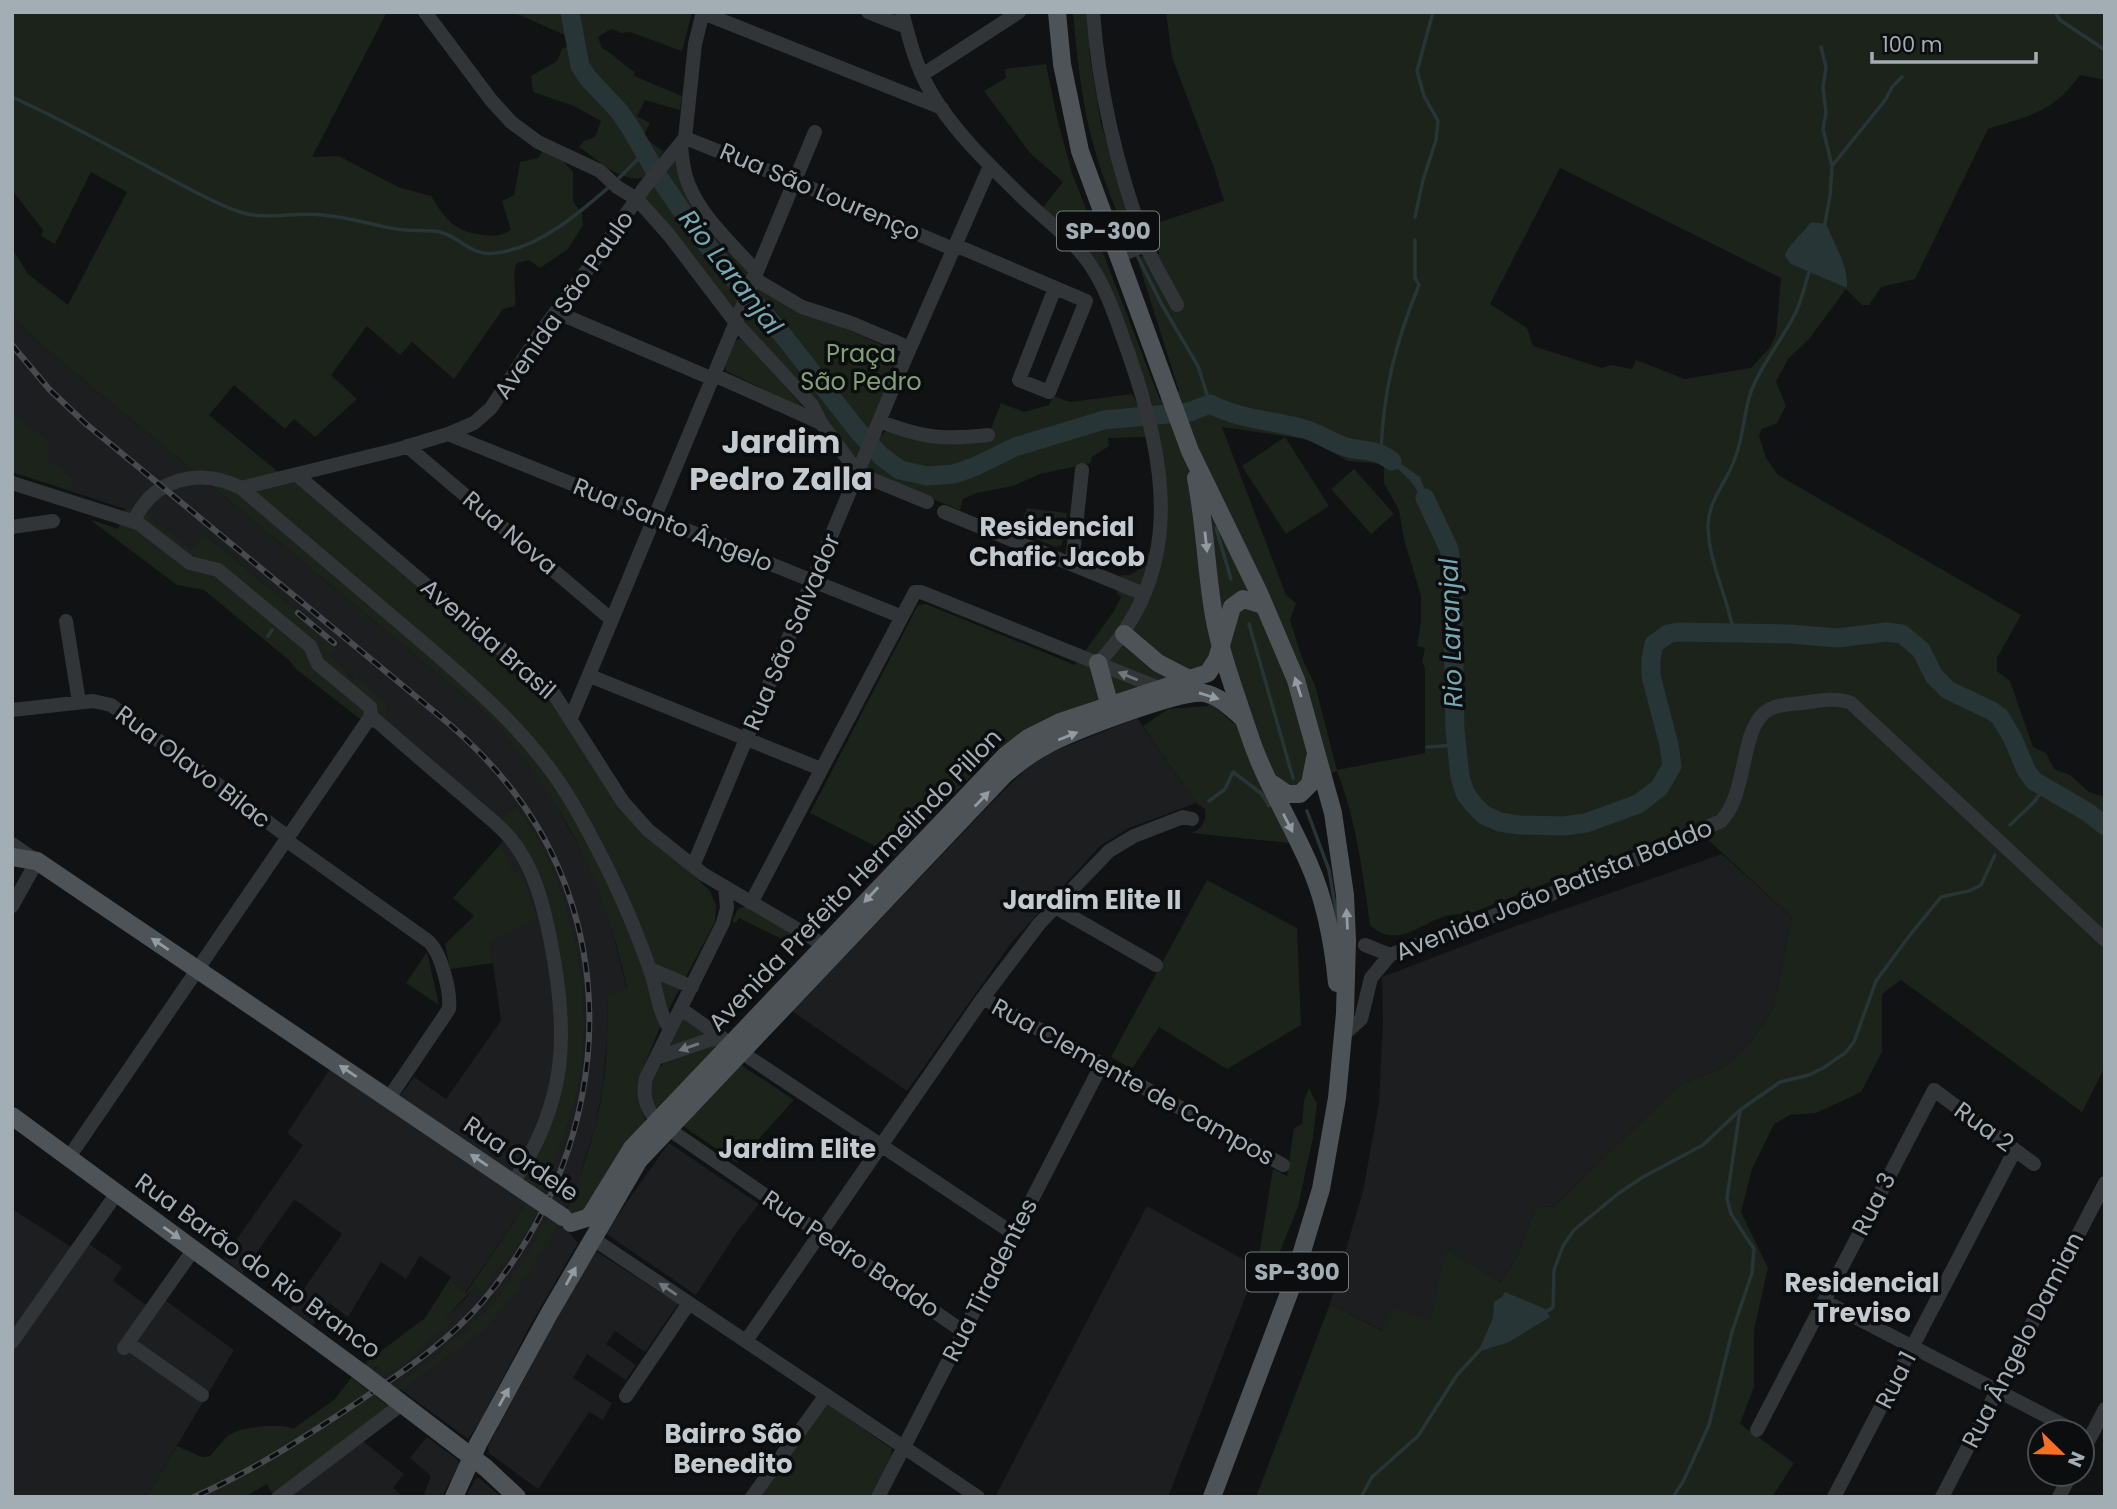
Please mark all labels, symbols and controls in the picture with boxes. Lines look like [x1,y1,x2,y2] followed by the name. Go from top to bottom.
[1872,21,2036,65] scale bar
[1882,30,1942,59] text: 100 m
[715,134,926,249] street label: Rua São Lourenço
[671,202,792,343] water label: Rio Laranjal
[486,204,641,406] street label: Avenida São Paulo
[1057,212,1159,250] road number: SP-300
[800,337,922,398] park label: Praça São Pedro
[689,419,873,501] district label: Jardim Pedro Zalla
[568,469,778,580] street label: Rua Santo Ângelo
[456,483,565,582] street label: Rua Nova
[969,509,1145,575] district label: Residencial Chafic Jacob
[735,528,848,735] street label: Rua São Salvador
[1201,531,1212,553] one-way arrow
[1430,557,1472,708] water label: Rio Laranjal
[414,571,563,706] street label: Avenida Brasil
[1118,670,1139,681] one-way arrow
[1292,677,1303,698] one-way arrow
[1199,692,1220,702] one-way arrow
[109,697,278,836] street label: Rua Olavo Bilac
[701,721,1009,1038] street label: Avenida Prefeito Hermelindo Pillon
[1057,730,1078,741] one-way arrow
[974,790,990,808] one-way arrow
[1391,811,1717,968] street label: Avenida João Batista Baddo
[1282,813,1294,832] one-way arrow
[1002,882,1182,918] district label: Jardim Elite II
[863,886,879,904] one-way arrow
[1341,907,1352,929] one-way arrow
[151,937,169,951] one-way arrow
[986,990,1280,1173] street label: Rua Clemente de Campos
[678,1042,699,1053] one-way arrow
[339,1065,358,1078] one-way arrow
[1948,1094,2021,1159] street label: Rua 2
[457,1108,585,1209] street label: Rua Ordele
[718,1131,876,1167] district label: Jardim Elite
[470,1153,488,1167] one-way arrow
[129,1165,388,1366] street label: Rua Barão do Rio Branco
[1844,1167,1903,1241] street label: Rua 3
[756,1182,946,1325] street label: Rua Pedro Baddo
[934,1192,1045,1367] street label: Rua Tiradentes
[163,1226,182,1240] one-way arrow
[1954,1226,2091,1453] street label: Rua Ângelo Damian
[1246,1252,1348,1292] road number: SP-300
[1784,1265,1940,1331] district label: Residencial Treviso
[565,1266,577,1286] one-way arrow
[659,1283,678,1296] one-way arrow
[1867,1345,1924,1414] street label: Rua 1
[498,1387,510,1407] one-way arrow
[665,1416,802,1482] district label: Bairro São Benedito
[2026,1418,2096,1488] north arrow
[2061,1448,2091,1471] text: N

